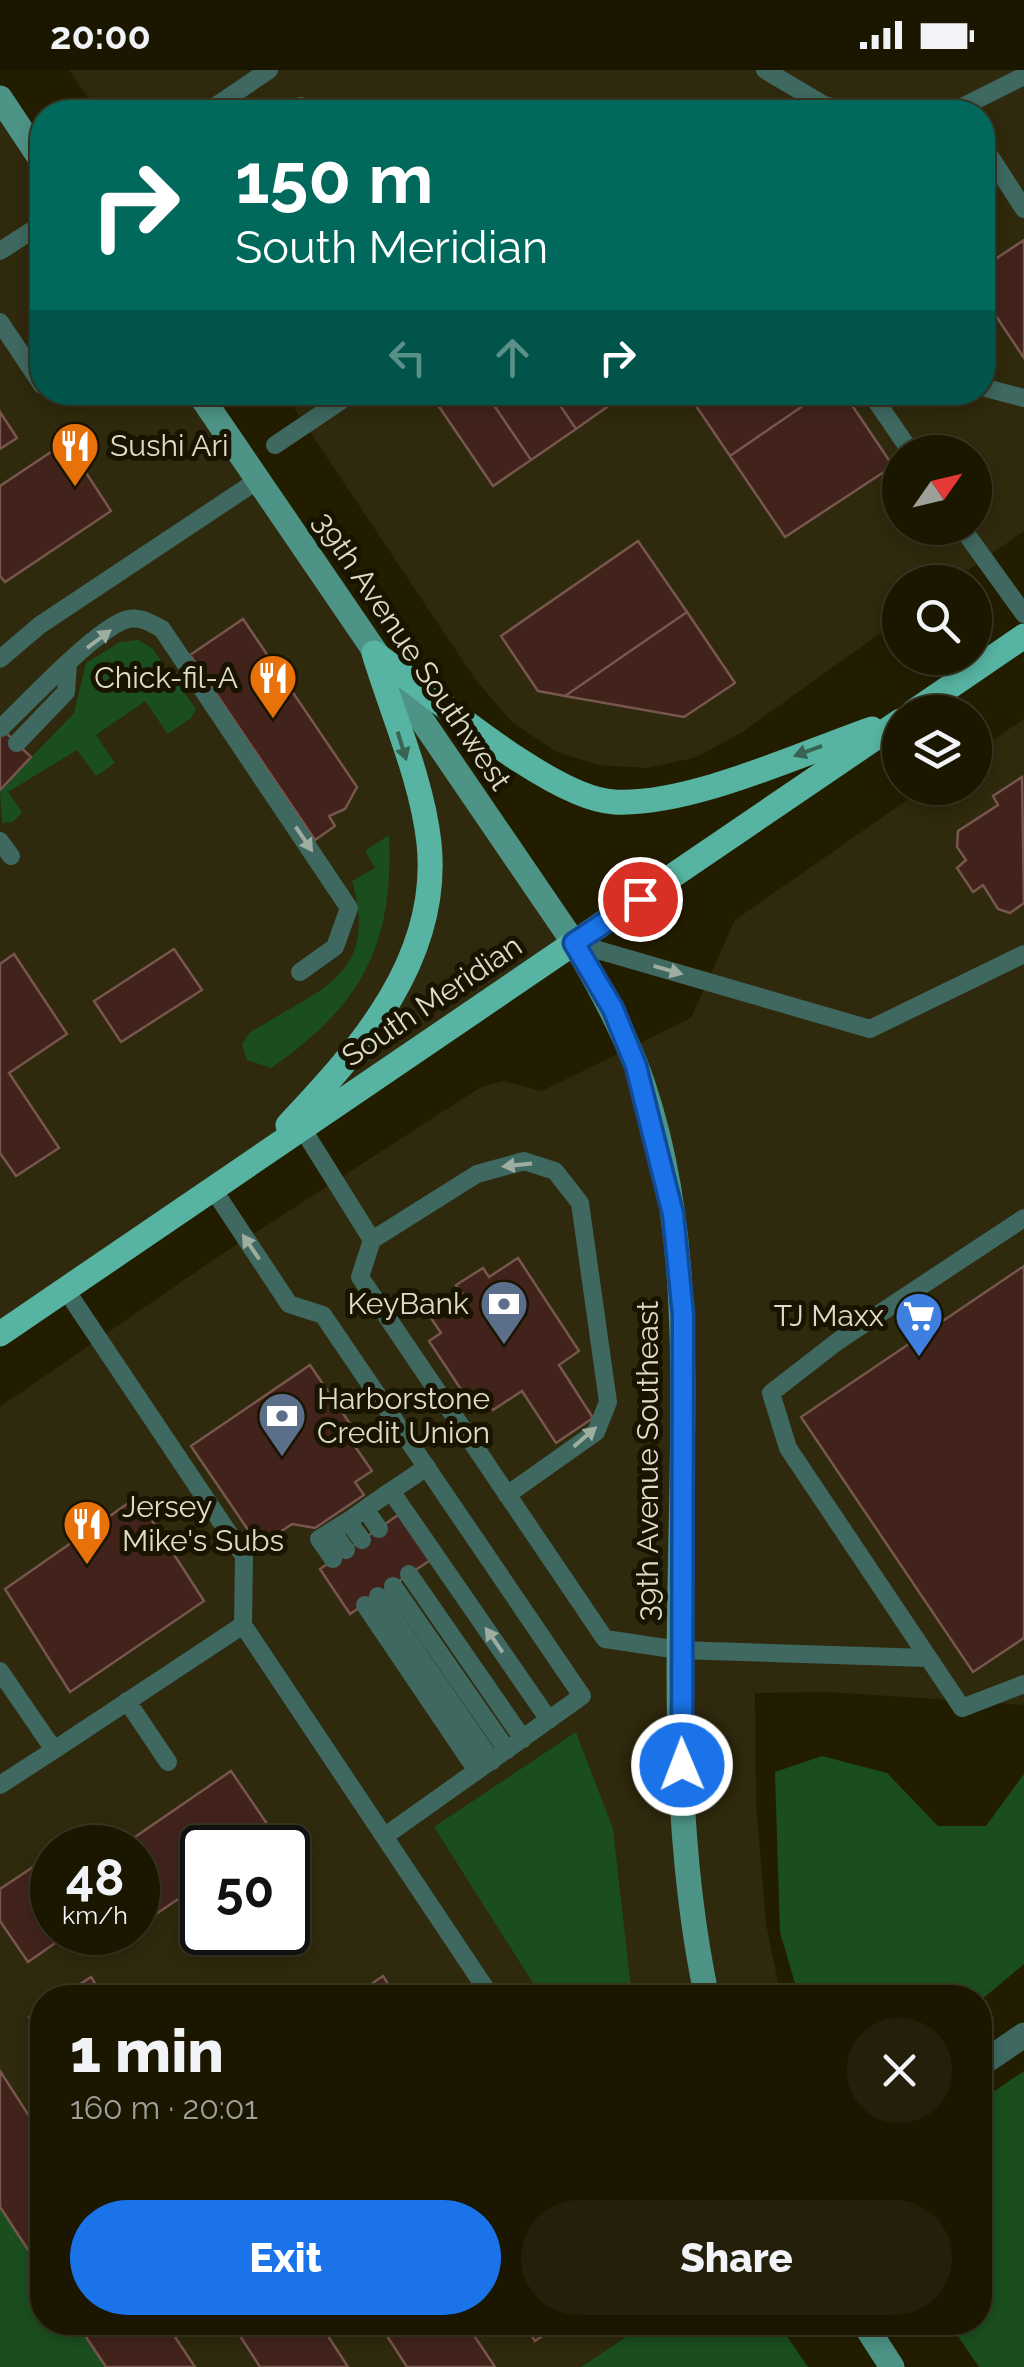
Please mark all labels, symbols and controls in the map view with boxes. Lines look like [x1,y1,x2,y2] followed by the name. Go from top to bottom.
[50,13,151,58] text: 20:00
[235,137,433,219] text: 150 m
[70,140,200,270] icon: right
[235,221,548,274] text: South Meridian
[380,330,435,385] icon: left
[485,330,540,385] icon: ahead
[590,330,645,385] icon: right
[49,420,101,488] restaurant icon: Sushi Ari
[110,428,229,463] place label: Sushi Ari
[882,435,992,545] north arrow
[882,435,992,805] map controls
[306,505,519,796] street label: 39th Avenue Southwest
[882,565,992,675] button: search
[86,630,113,650] one-way arrow
[247,652,299,720] restaurant icon: Chick-fil-A
[94,660,238,695] place label: Chick-fil-A
[882,695,992,805] button: layers
[395,731,410,762] one-way arrow
[793,744,823,759] one-way arrow
[294,826,313,853] one-way arrow
[598,857,683,942] pin
[613,872,668,927] icon: arrive
[335,928,528,1073] street label: South Meridian
[653,963,684,979] one-way arrow
[501,1158,532,1174] one-way arrow
[242,1233,261,1260] one-way arrow
[478,1278,530,1346] bank icon: KeyBank
[347,1286,469,1321] place label: KeyBank
[893,1290,945,1358] supermarket icon: TJ Maxx
[774,1298,884,1333] place label: TJ Maxx
[630,1301,665,1621] street label: 39th Avenue Southeast
[317,1381,490,1450] place label: Harborstone Credit Union
[256,1390,308,1458] bank icon: Harborstone Credit Union
[572,1426,597,1448] one-way arrow
[122,1489,284,1558] place label: Jersey Mike's Subs
[61,1498,113,1566] restaurant icon: Jersey Mike's Subs
[485,1626,504,1653] one-way arrow
[630,1713,734,1817] position arrow
[180,1825,310,1955] speed limit sign: 50
[66,1848,124,1907] text: 48
[62,1900,128,1930] text: km/h
[70,2016,224,2086] text: 1 min
[847,2018,952,2123] button: close
[70,2089,258,2126] text: 160 m · 20:01
[70,2200,501,2315] button: Exit
[521,2200,952,2315] button: Share

